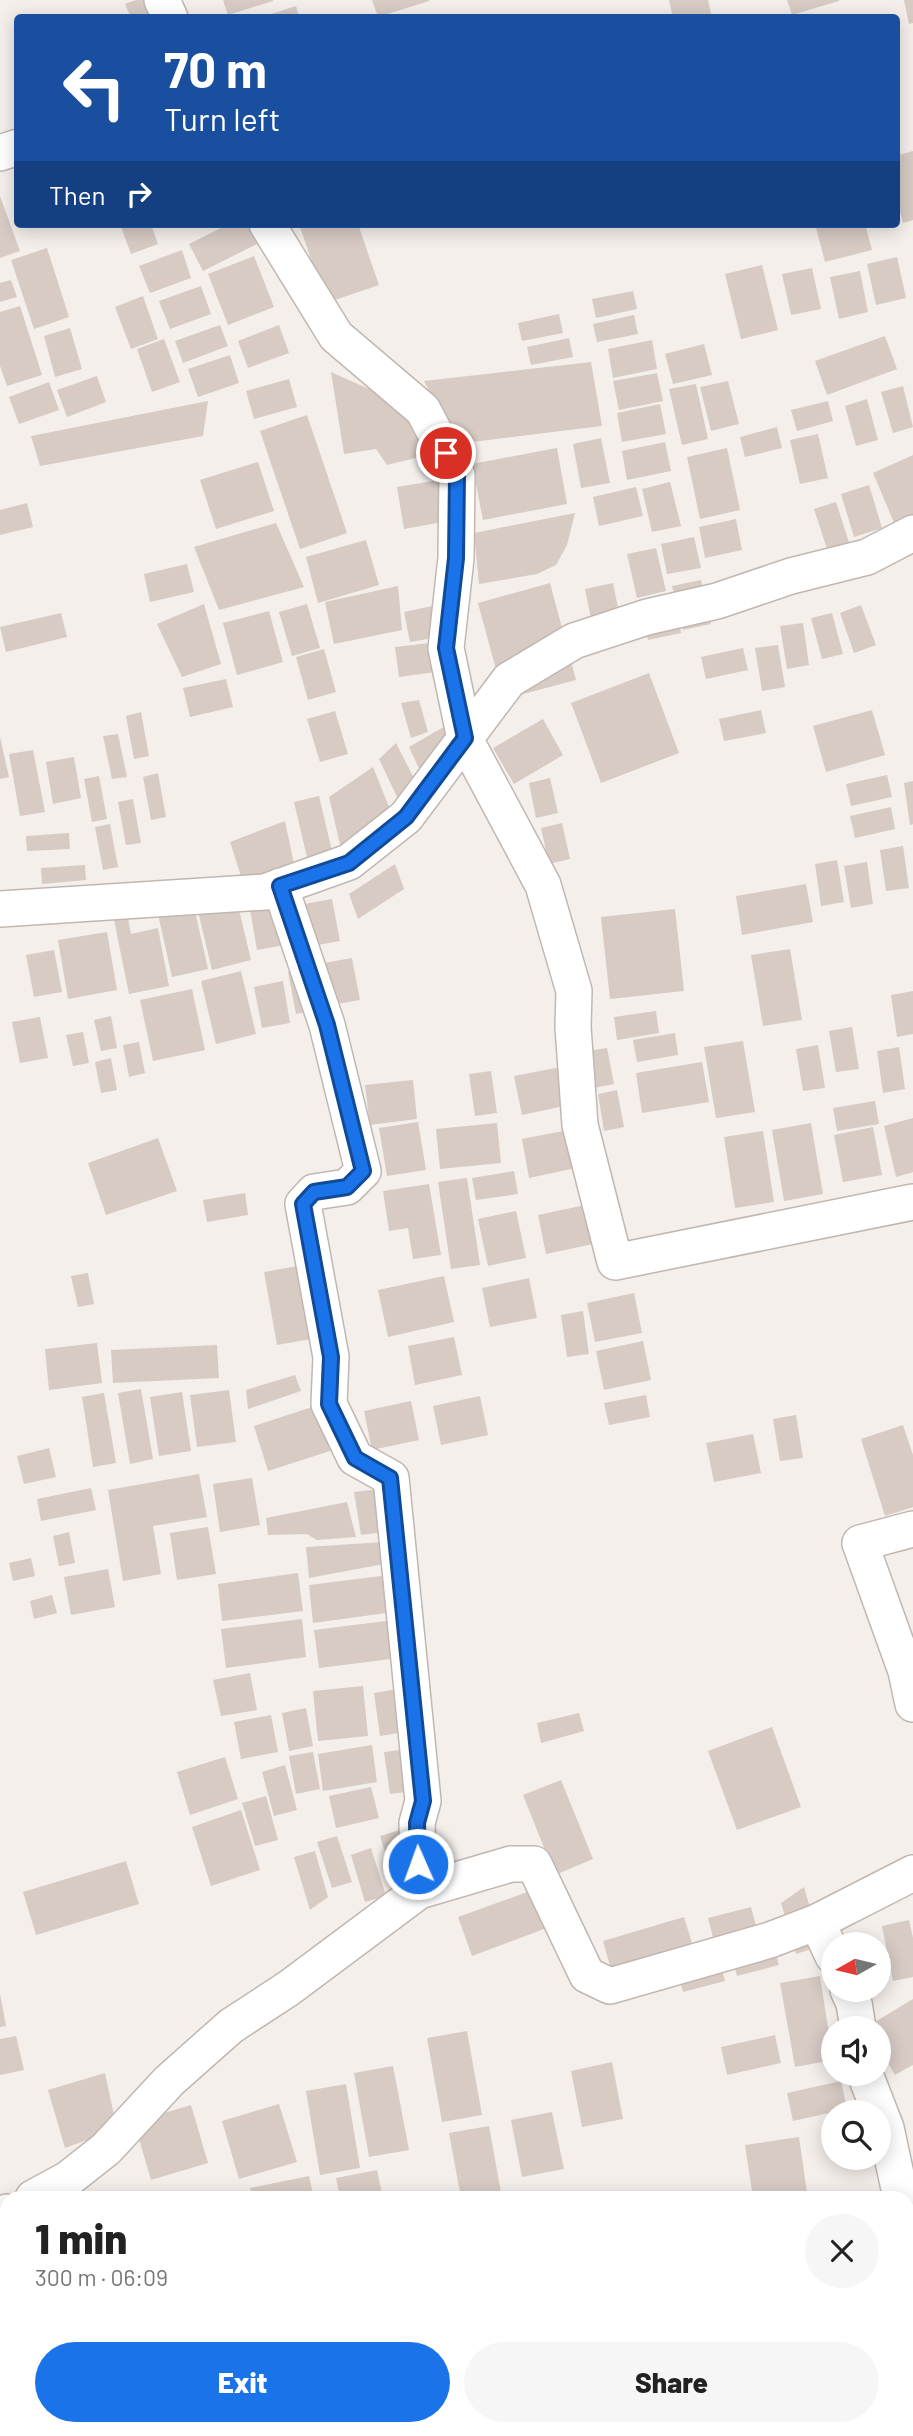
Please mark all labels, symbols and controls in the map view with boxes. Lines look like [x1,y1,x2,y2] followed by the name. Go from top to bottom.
[164,39,267,98] text: 70 m
[49,42,140,133] icon: left
[164,99,281,137] text: Turn left
[120,175,158,213] icon: right
[49,179,106,210] text: Then
[416,423,476,483] pin
[427,434,465,472] icon: arrive
[381,1827,455,1901] position arrow
[821,1932,891,2002] north arrow
[821,1932,891,2170] map controls
[821,2016,891,2086] button: sound
[821,2100,891,2170] button: search
[35,2212,127,2262] text: 1 min
[805,2214,879,2288] button: close
[35,2263,168,2291] text: 300 m · 06:09
[35,2342,450,2422] button: Exit
[464,2342,879,2422] button: Share

